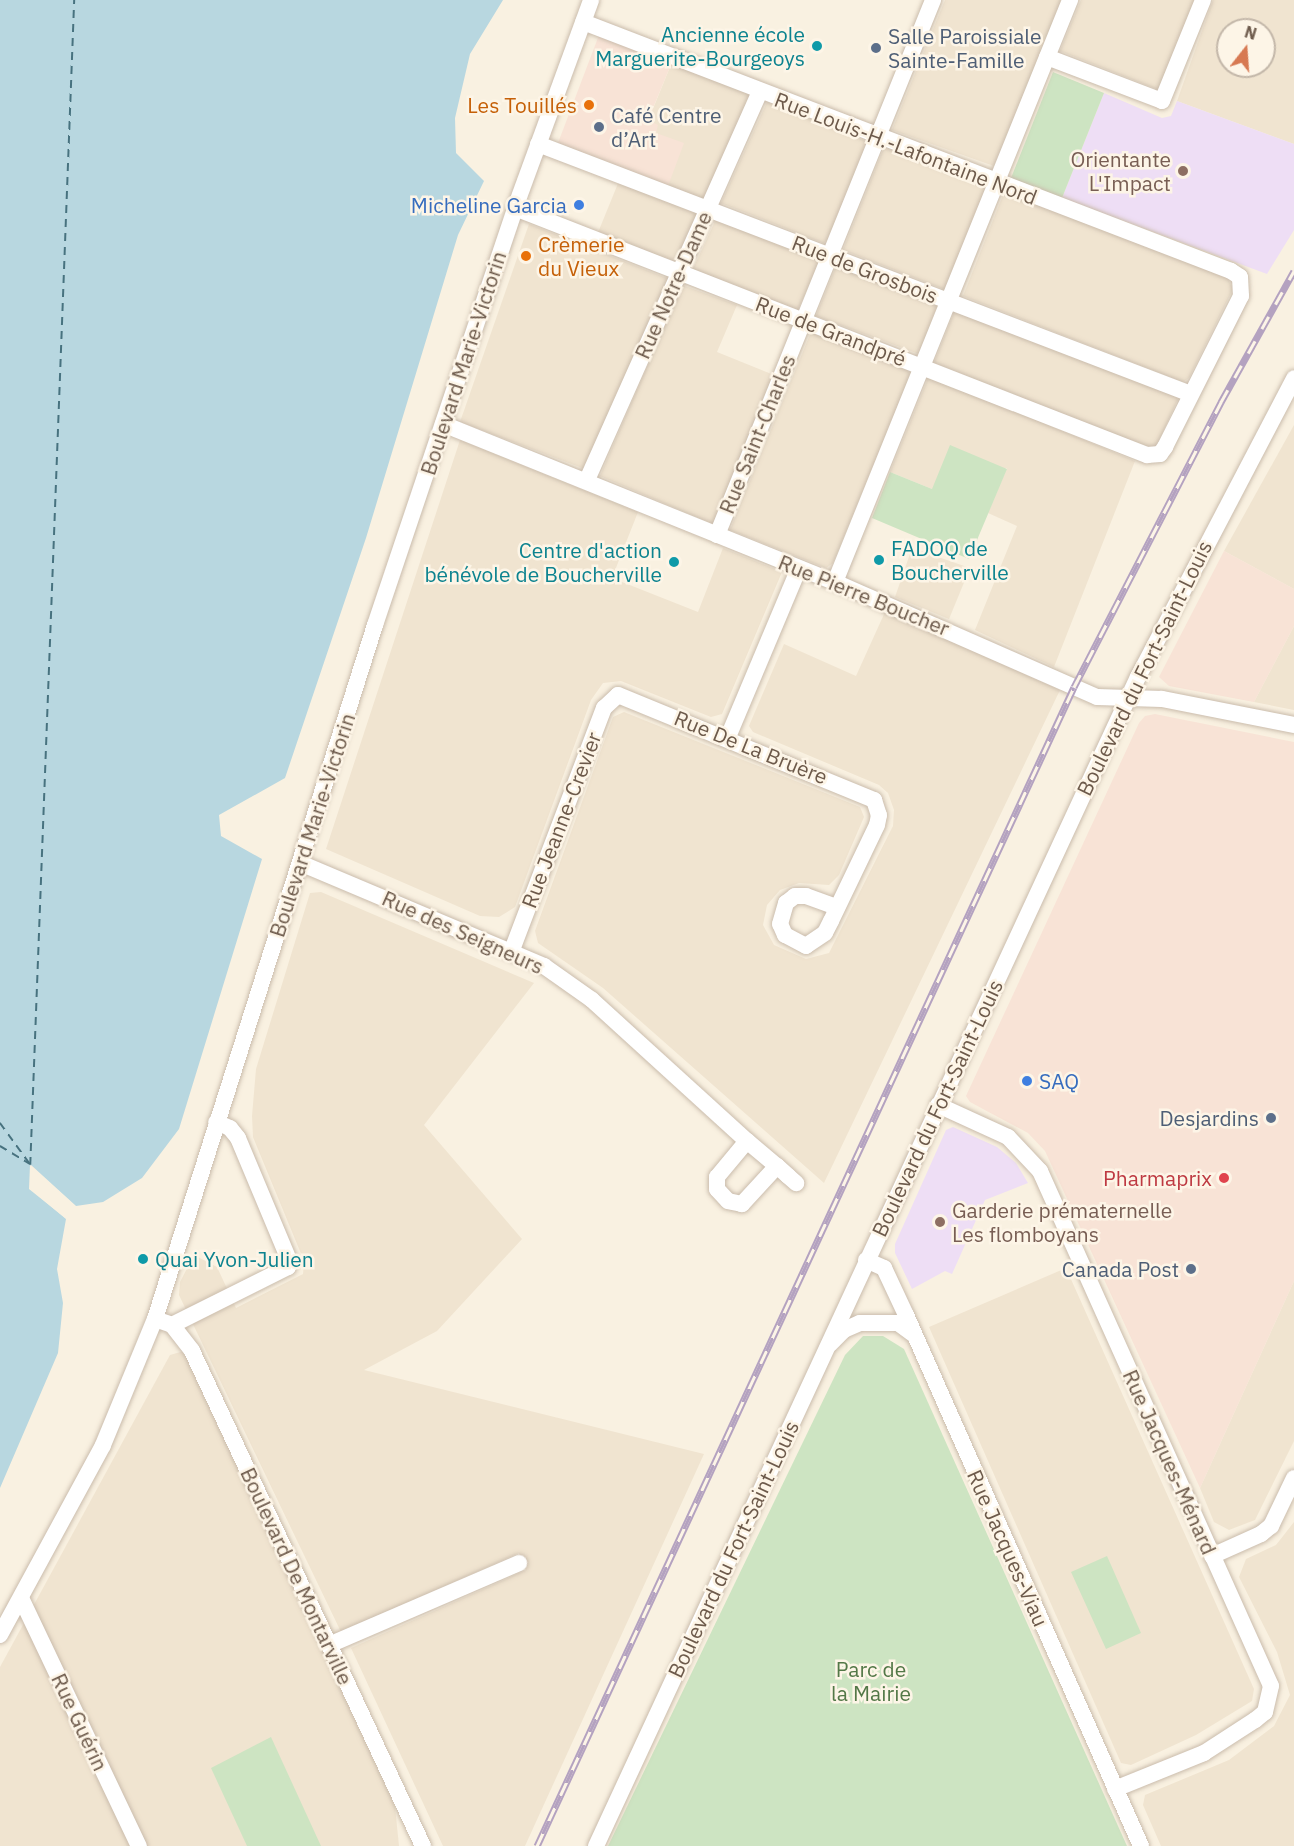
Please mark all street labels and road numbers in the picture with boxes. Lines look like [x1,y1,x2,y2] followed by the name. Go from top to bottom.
[771,86,1041,210] street label: Rue Louis-H.-Lafontaine Nord
[629,207,717,363] street label: Rue Notre-Dame
[789,230,941,308] street label: Rue de Grosbois
[415,248,511,478] street label: Boulevard Marie-Victorin
[752,291,910,371] street label: Rue de Grandpré
[714,351,800,517] street label: Rue Saint-Charles
[1071,536,1217,800] street label: Boulevard du Fort-Saint-Louis
[775,549,953,641] street label: Rue Pierre Boucher
[671,705,831,789] street label: Rue De La Bruère
[264,710,360,940] street label: Boulevard Marie-Victorin
[516,728,606,912] street label: Rue Jeanne-Crevier
[378,885,548,979] street label: Rue des Seigneurs
[866,975,1008,1241] street label: Boulevard du Fort-Saint-Louis
[1118,1366,1222,1558] street label: Rue Jacques-Ménard
[662,1416,804,1682] street label: Boulevard du Fort-Saint-Louis
[236,1463,358,1689] street label: Boulevard De Montarville
[962,1466,1054,1630] street label: Rue Jacques-Viau
[46,1669,114,1775] street label: Rue Guérin

